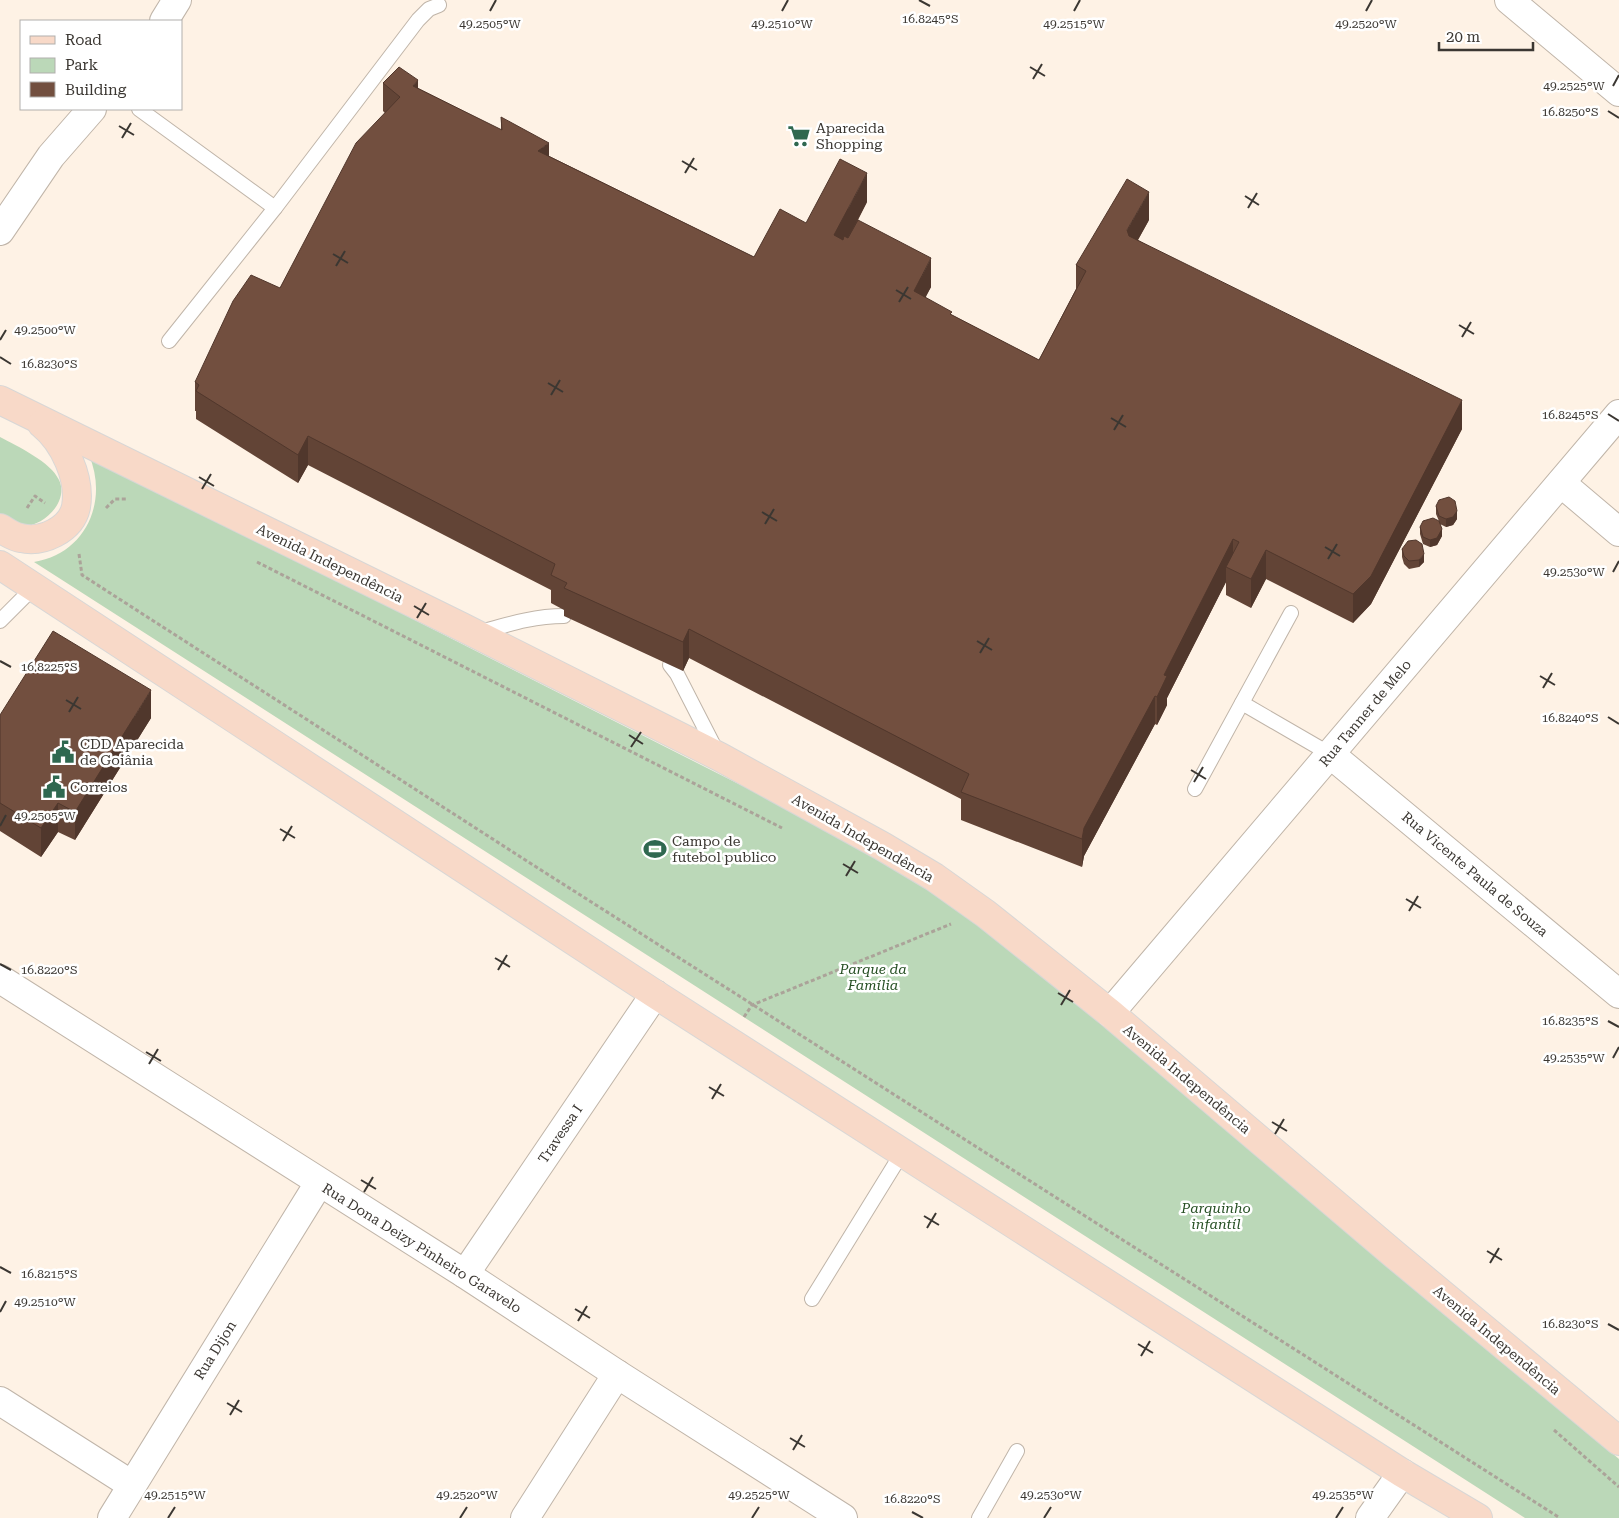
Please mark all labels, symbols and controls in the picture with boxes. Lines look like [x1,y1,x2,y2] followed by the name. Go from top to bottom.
[902,12,958,26] text: 16.8245°S
[459,17,522,31] text: 49.2505°W
[751,17,814,31] text: 49.2510°W
[1043,17,1106,31] text: 49.2515°W
[1335,17,1398,31] text: 49.2520°W
[20,20,182,110] legend
[1439,20,1533,52] scale bar
[1446,28,1481,46] text: 20 m
[65,31,102,49] text: Road
[65,56,99,74] text: Park
[1543,79,1606,93] text: 49.2525°W
[65,81,127,99] text: Building
[1542,105,1598,119] text: 16.8250°S
[816,120,885,152] place label: Aparecida Shopping
[786,123,812,149] supermarket icon: Aparecida Shopping
[14,323,77,337] text: 49.2500°W
[21,357,77,371] text: 16.8230°S
[1542,408,1598,422] text: 16.8245°S
[254,521,406,606] street label: Avenida Independência
[1543,565,1606,579] text: 49.2530°W
[1316,656,1414,770] street label: Rua Tanner de Melo
[21,660,77,674] text: 16.8225°S
[1542,711,1598,725] text: 16.8240°S
[80,736,184,768] place label: CDD Aparecida de Goiânia
[50,739,76,765] public building icon: CDD Aparecida de Goiânia
[41,774,67,800] public building icon: Correios
[70,779,128,795] place label: Correios
[789,791,937,885] street label: Avenida Independência
[1399,808,1551,940] street label: Rua Vicente Paula de Souza
[14,809,77,823] text: 49.2505°W
[672,833,776,865] place label: Campo de futebol publico
[642,836,668,862] sports icon: Campo de futebol publico
[838,961,907,993] park label: Parque da Família
[21,963,77,977] text: 16.8220°S
[1542,1014,1598,1028] text: 16.8235°S
[1120,1021,1254,1137] street label: Avenida Independência
[1543,1051,1606,1065] text: 49.2535°W
[535,1102,585,1166] street label: Travessa I
[320,1180,524,1316] street label: Rua Dona Deizy Pinheiro Garavelo
[1180,1200,1251,1232] park label: Parquinho infantíl
[21,1267,77,1281] text: 16.8215°S
[1430,1282,1564,1398] street label: Avenida Independência
[14,1295,77,1309] text: 49.2510°W
[1542,1317,1598,1331] text: 16.8230°S
[191,1318,239,1382] street label: Rua Dijon
[144,1488,207,1502] text: 49.2515°W
[436,1488,499,1502] text: 49.2520°W
[728,1488,791,1502] text: 49.2525°W
[1020,1488,1083,1502] text: 49.2530°W
[1312,1488,1375,1502] text: 49.2535°W
[884,1492,940,1506] text: 16.8220°S

